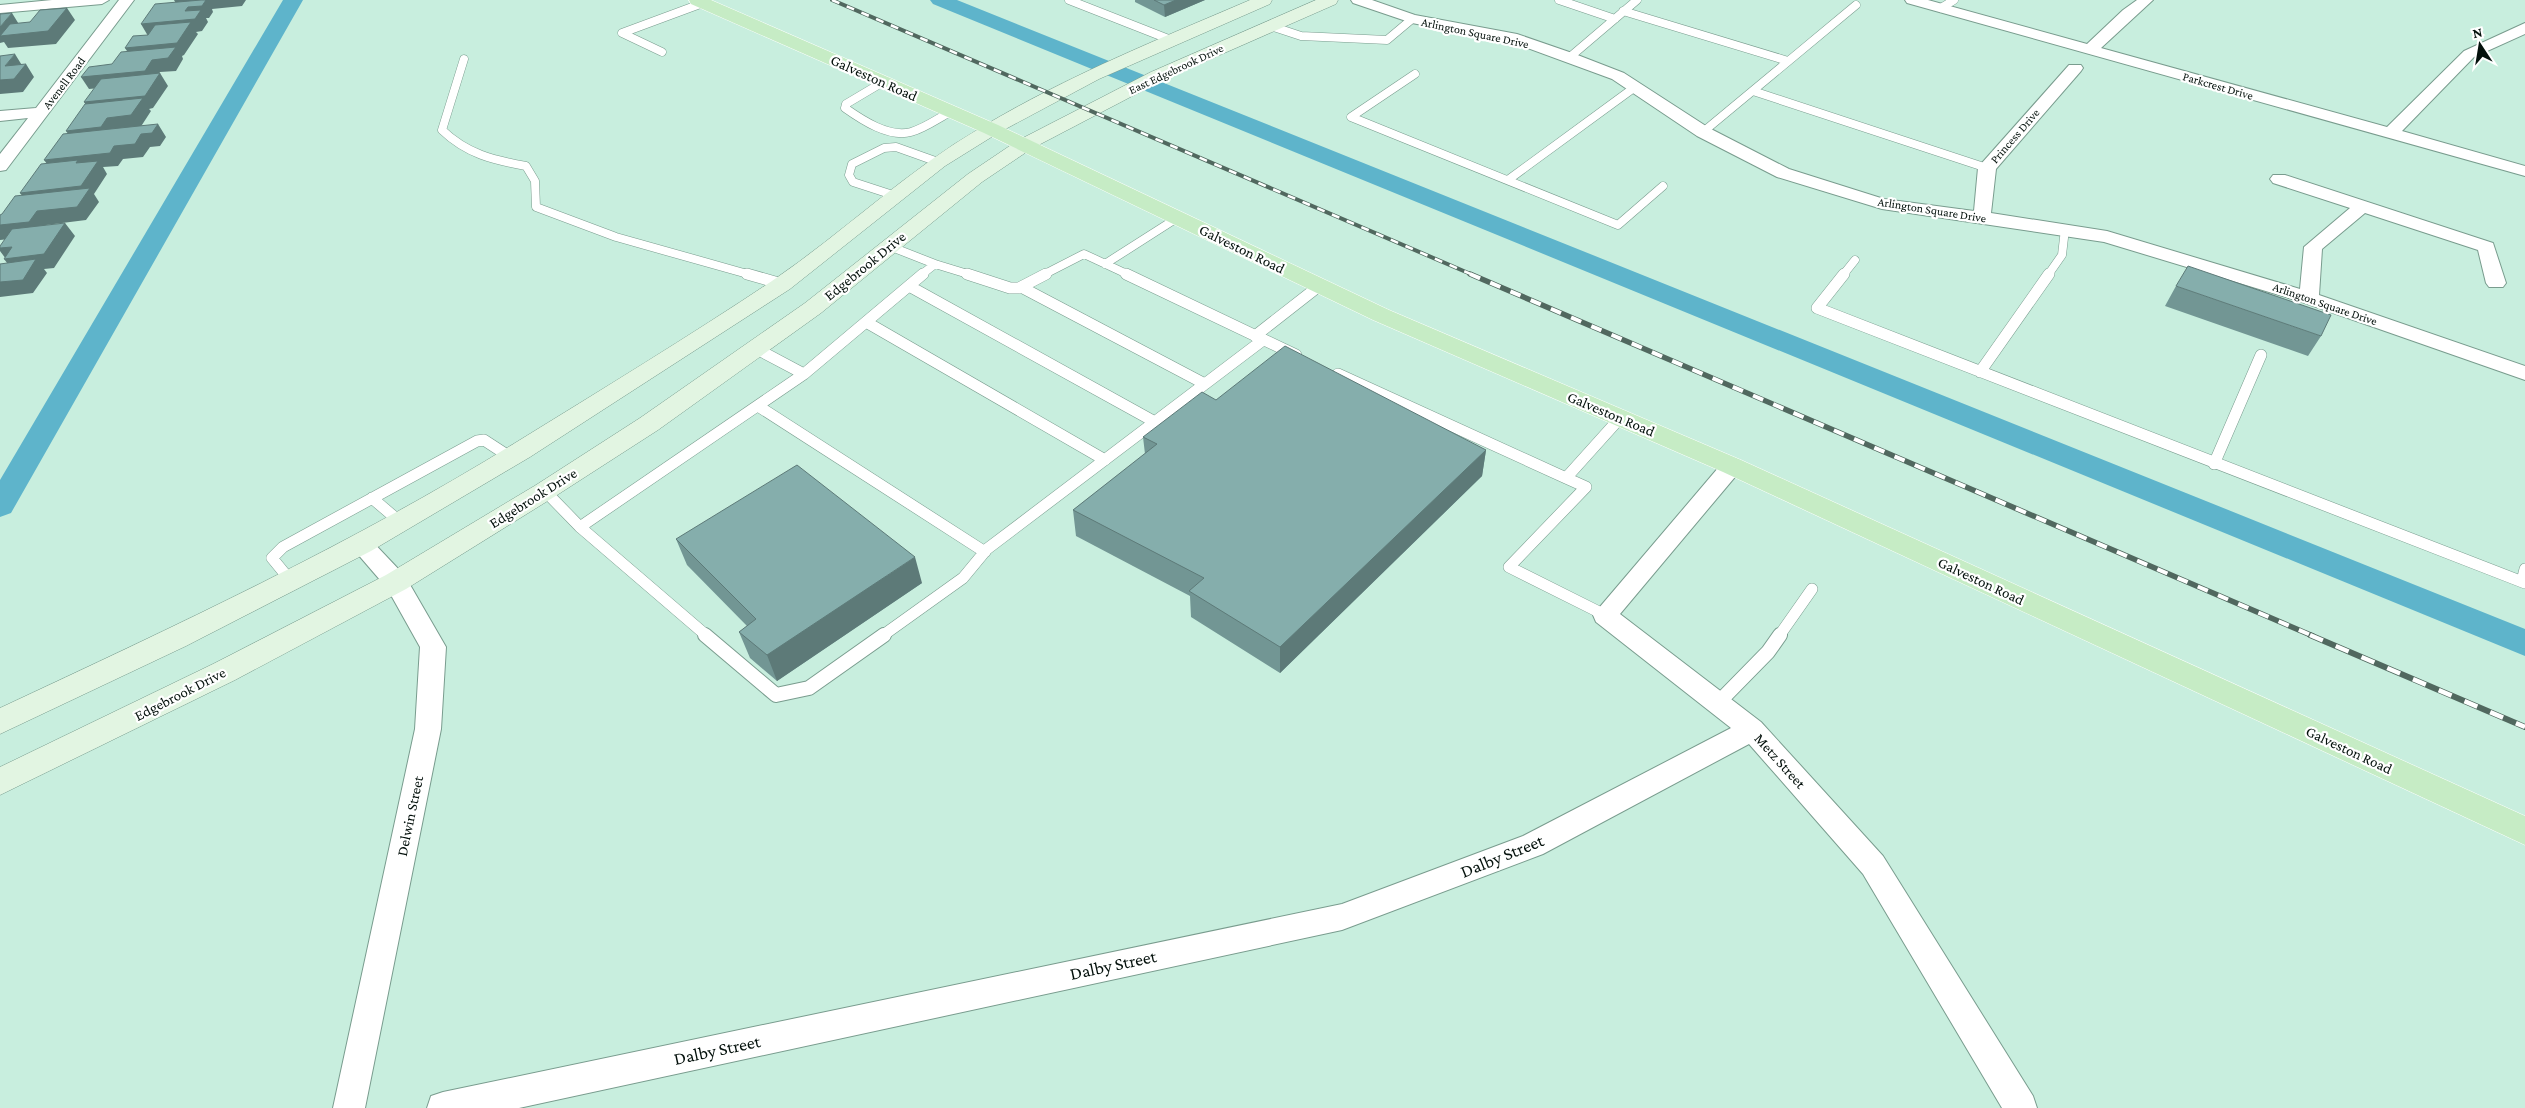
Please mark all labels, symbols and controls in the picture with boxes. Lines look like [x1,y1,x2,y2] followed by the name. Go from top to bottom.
[1420,15,1530,51] street label: Arlington Square Drive
[2455,20,2505,70] north arrow
[2471,23,2484,41] text: N
[1126,41,1226,97] street label: East Edgebrook Drive
[828,52,920,104] street label: Galveston Road
[40,54,89,112] street label: Avenell Road
[2181,69,2255,103] street label: Parkcrest Drive
[1987,106,2043,166] street label: Princess Drive
[1877,195,1987,225] street label: Arlington Square Drive
[1197,221,1287,277] street label: Galveston Road
[821,228,910,304] street label: Edgebrook Drive
[2271,280,2379,328] street label: Arlington Square Drive
[1565,388,1657,440] street label: Galveston Road
[486,465,580,532] street label: Edgebrook Drive
[1935,554,2027,608] street label: Galveston Road
[132,664,229,725] street label: Edgebrook Drive
[2303,723,2395,777] street label: Galveston Road
[1751,730,1809,792] street label: Metz Street
[394,773,427,858] street label: Delwin Street
[1457,830,1548,882] street label: Dalby Street
[1068,946,1159,984] street label: Dalby Street
[672,1031,763,1069] street label: Dalby Street

